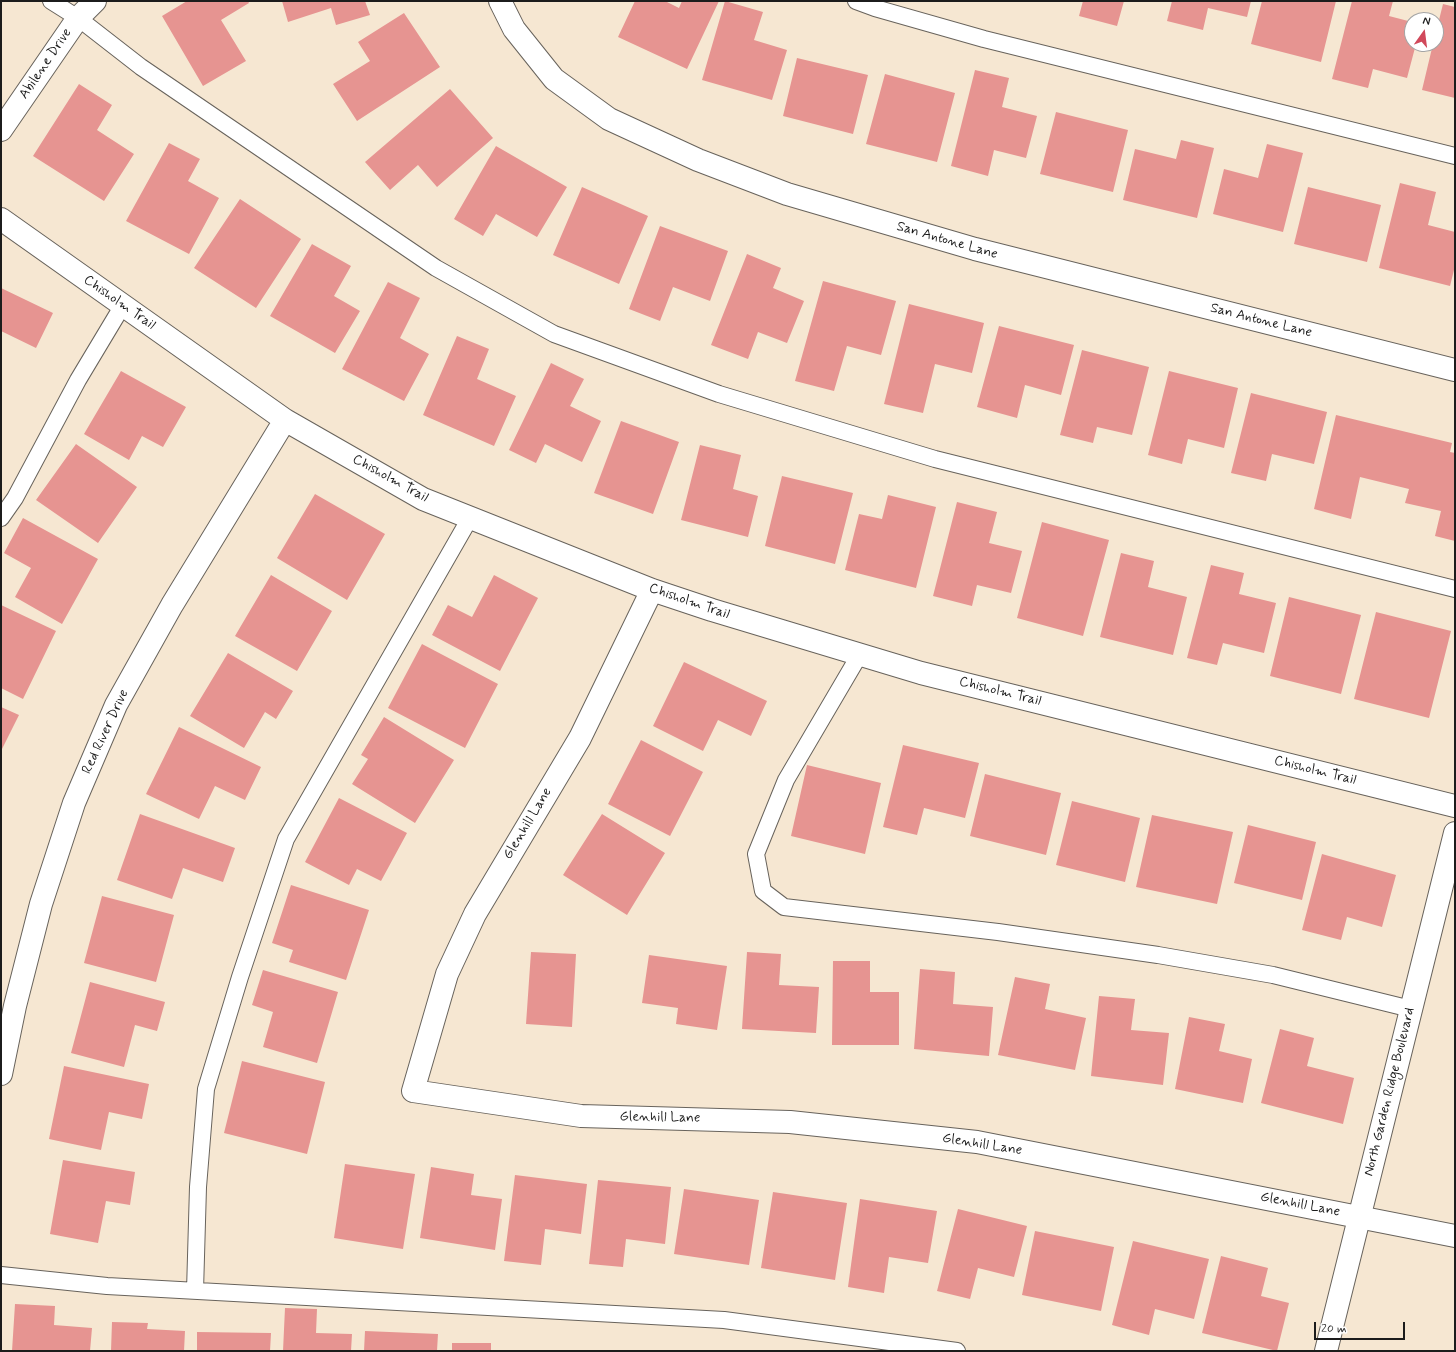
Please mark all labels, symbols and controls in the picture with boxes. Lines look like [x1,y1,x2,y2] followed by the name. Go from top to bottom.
[1404,12,1444,52] north arrow
[1421,14,1432,29] text: N
[16,25,76,103] street label: Abilene Drive
[894,219,1000,263] street label: San Antone Lane
[80,272,158,334] street label: Chisholm Trail
[1208,300,1314,342] street label: San Antone Lane
[349,451,431,507] street label: Chisholm Trail
[647,580,731,624] street label: Chisholm Trail
[957,674,1043,710] street label: Chisholm Trail
[79,687,133,777] street label: Red River Drive
[1272,753,1358,789] street label: Chisholm Trail
[500,785,556,863] street label: Glenhill Lane
[1361,1006,1419,1178] street label: North Garden Ridge Boulevard
[619,1109,701,1127] street label: Glenhill Lane
[941,1130,1023,1160] street label: Glenhill Lane
[1259,1189,1341,1221] street label: Glenhill Lane
[1316,1314,1407,1340] scale bar
[1321,1321,1347,1337] text: 20 m

